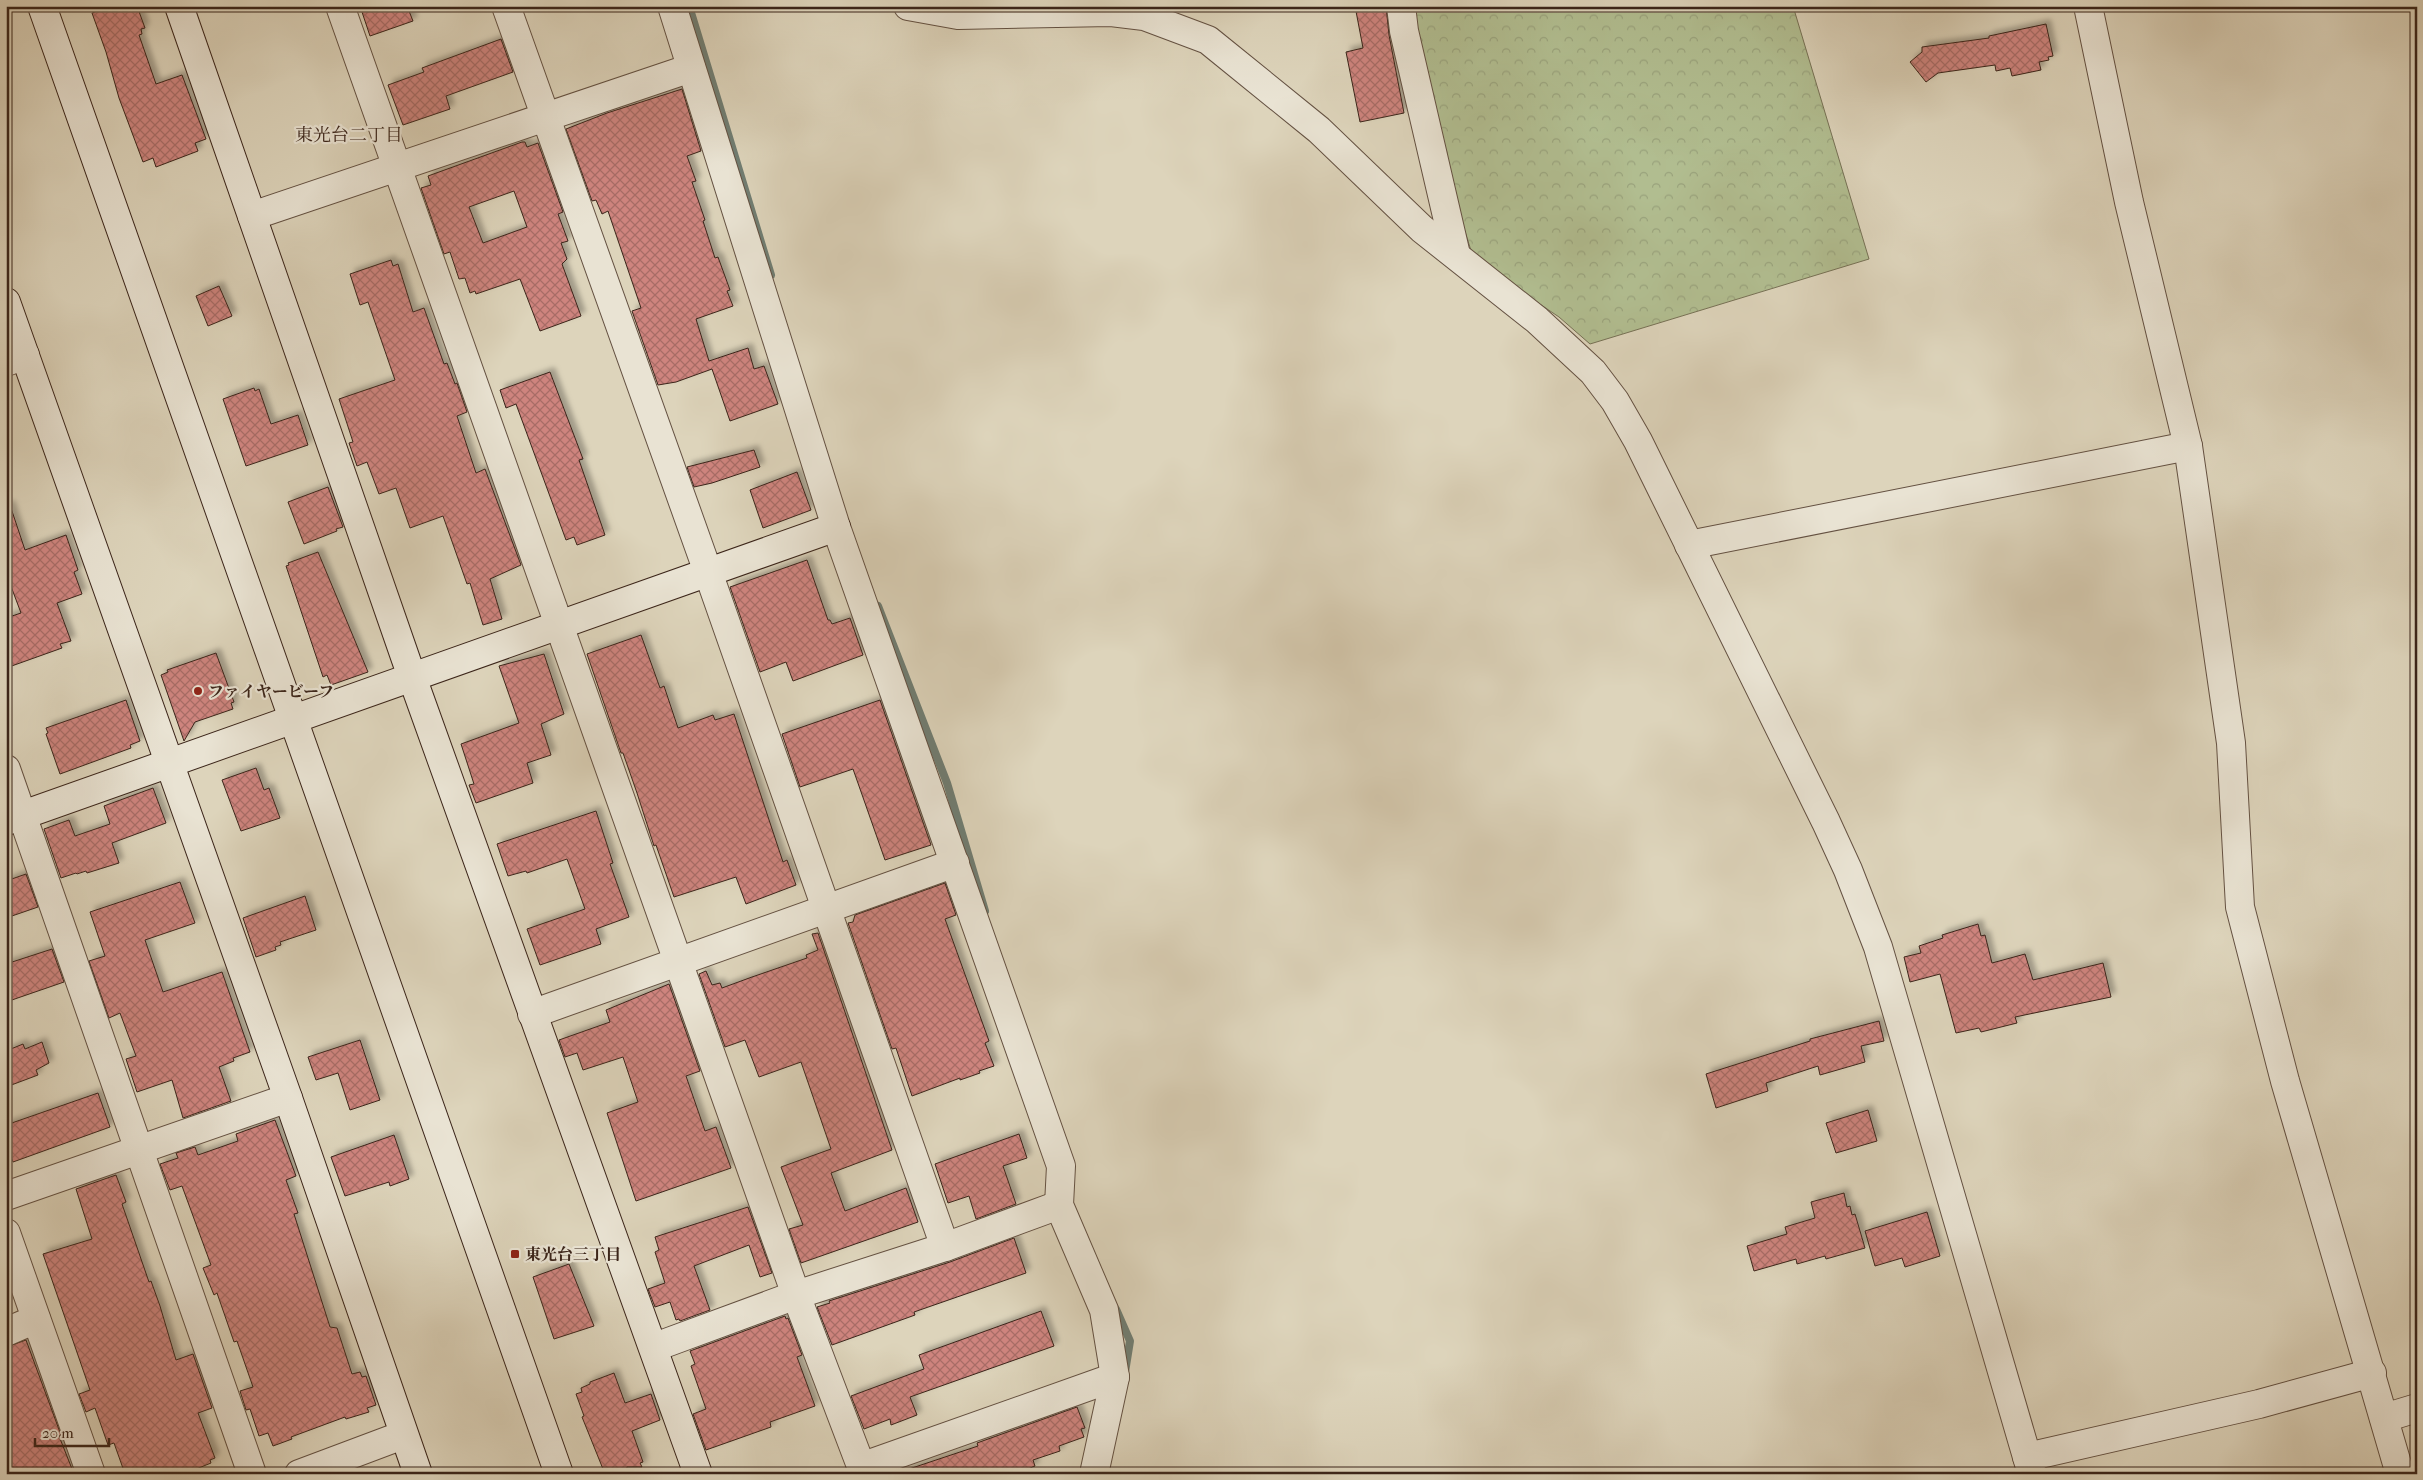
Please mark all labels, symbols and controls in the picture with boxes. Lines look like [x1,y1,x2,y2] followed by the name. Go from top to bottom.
[295,125,403,146] district label: 東光台二丁目
[208,682,334,701] place label: ファイヤービーフ
[192,685,204,697] marker: ファイヤービーフ
[525,1245,621,1264] place label: 東光台三丁目
[509,1248,521,1260] marker: 東光台三丁目
[35,1415,109,1447] scale bar
[42,1424,74,1442] text: 20 m

